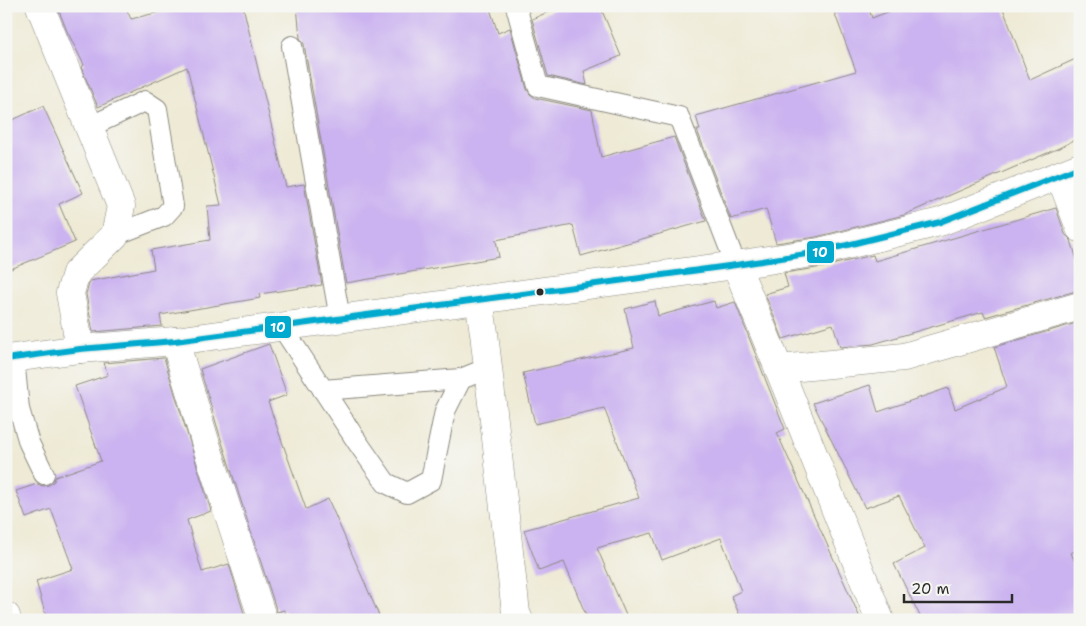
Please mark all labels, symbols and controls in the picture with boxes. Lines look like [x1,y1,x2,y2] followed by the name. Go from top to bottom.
[806,240,835,264] line badge: 10
[812,243,828,261] text: 10
[535,287,545,297] unlabelled marker
[264,315,292,339] line badge: 10
[270,318,286,336] text: 10
[904,571,1011,603] scale bar
[911,579,950,599] text: 20 m

